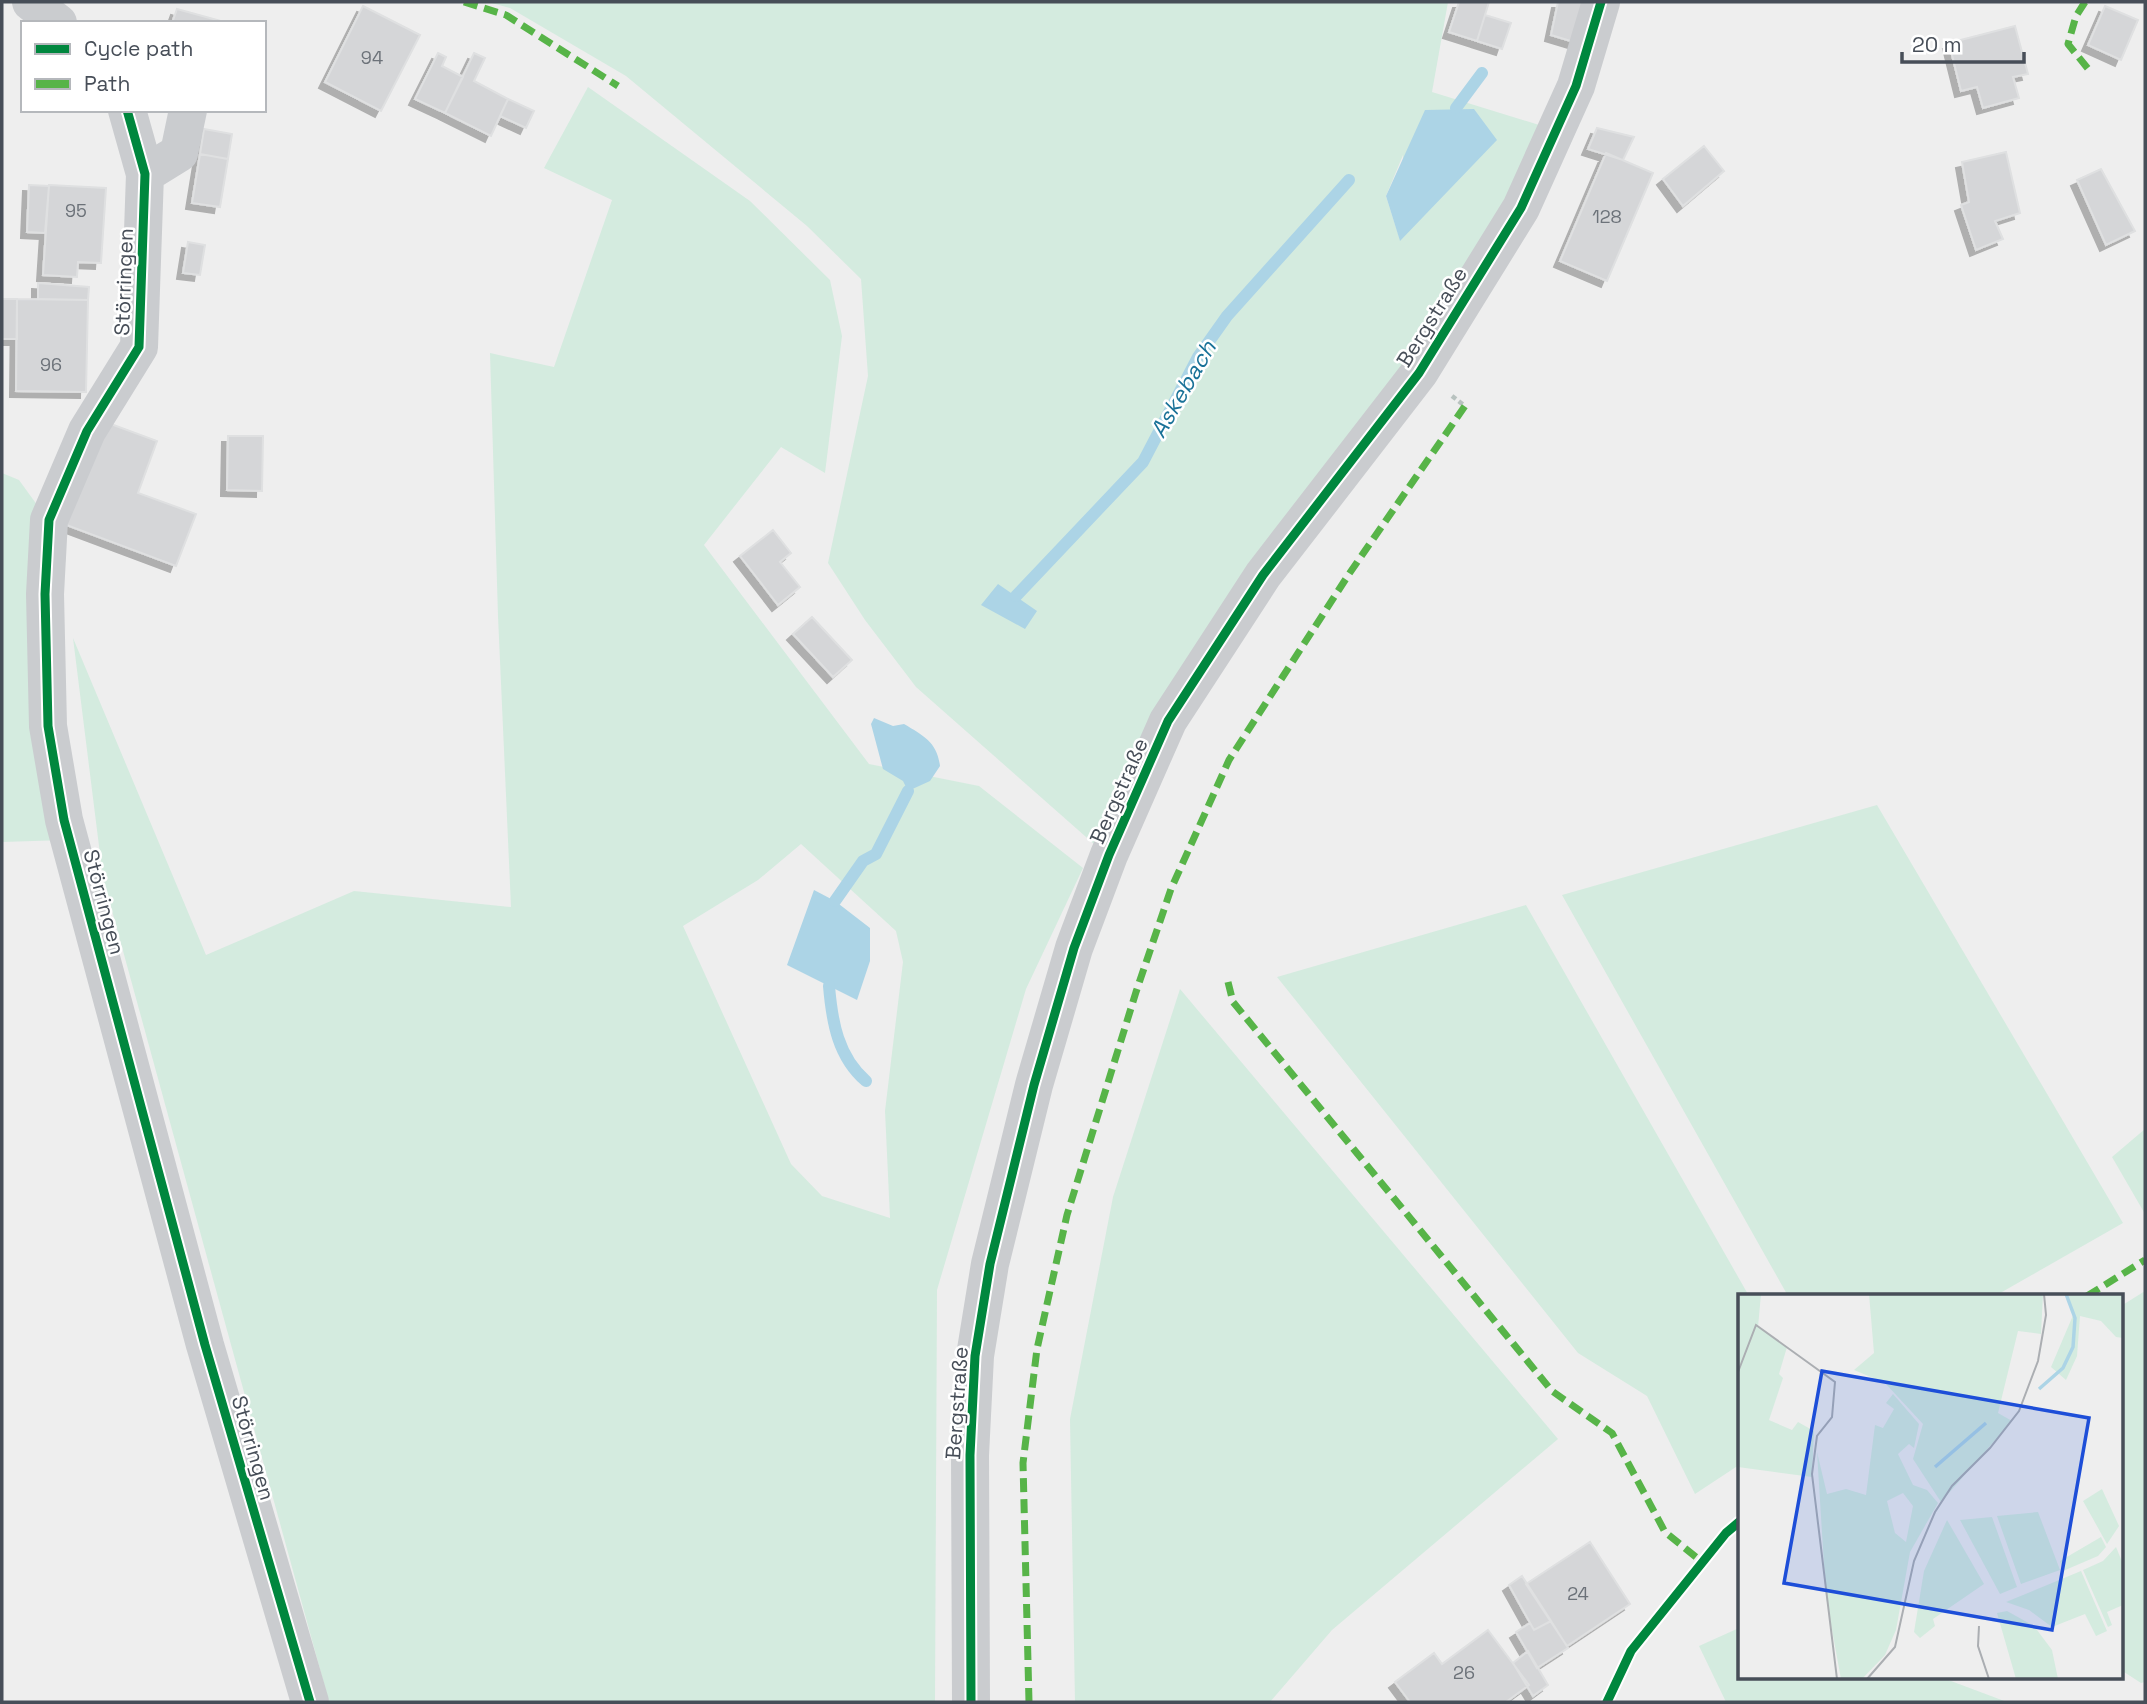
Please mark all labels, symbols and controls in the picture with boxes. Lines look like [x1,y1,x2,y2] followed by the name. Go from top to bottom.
[21,21,266,112] legend
[1902,21,2024,65] scale bar
[1912,31,1962,58] text: 20 m
[84,35,193,62] text: Cycle path
[361,46,383,69] house number: 94
[84,70,130,97] text: Path
[65,199,87,222] house number: 95
[1592,205,1622,228] house number: 128
[108,228,139,336] street label: Störringen
[1390,262,1473,372] street label: Bergstraße
[1143,334,1223,443] water label: Askebach
[40,353,62,376] house number: 96
[1083,734,1154,848] street label: Bergstraße
[77,846,131,957] street label: Störringen
[1738,1294,2122,1680] inset map
[939,1346,974,1460] street label: Bergstraße
[226,1392,281,1503] street label: Störringen
[1567,1582,1589,1605] house number: 24
[1453,1661,1475,1684] house number: 26

